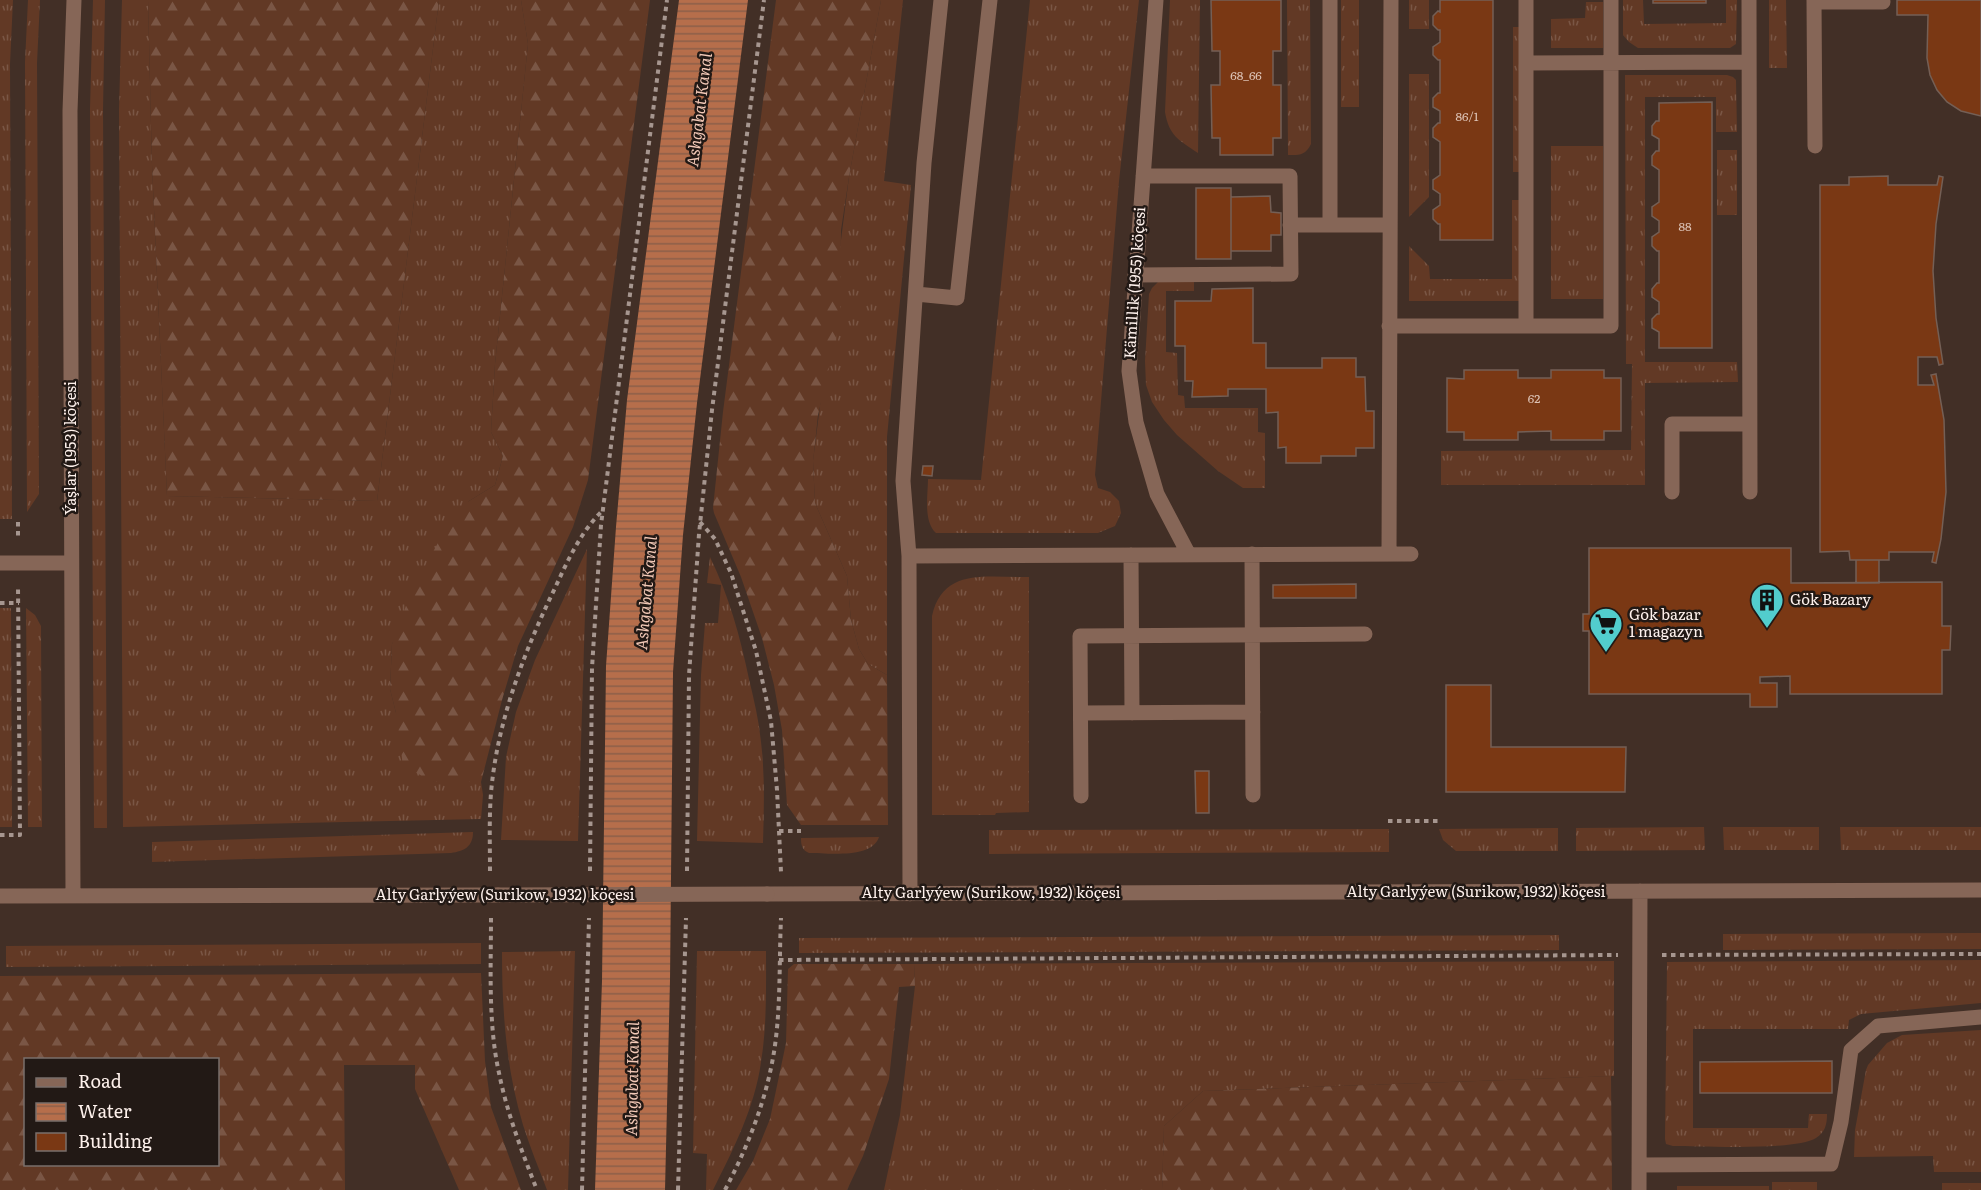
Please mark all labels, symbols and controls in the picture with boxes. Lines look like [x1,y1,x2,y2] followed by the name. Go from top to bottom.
[679,51,717,168] water label: Ashgabat Kanal
[1230,66,1262,84] house number: 68_66
[1455,107,1479,125] house number: 86/1
[1117,206,1150,360] street label: Kämillik (1955) köçesi
[1678,217,1692,235] house number: 88
[58,381,81,515] street label: Ýaşlar (1953) köçesi
[1528,389,1540,407] house number: 62
[628,534,662,651] water label: Ashgabat Kanal
[1749,582,1785,629] building icon: Gök Bazary
[1790,587,1871,610] place label: Gök Bazary
[1629,602,1703,642] place label: Gök bazar 1 magazyn
[1588,606,1624,653] supermarket icon: Gök bazar 1 magazyn
[1347,879,1605,902] street label: Alty Garlyýew (Surikow, 1932) köçesi
[862,880,1120,903] street label: Alty Garlyýew (Surikow, 1932) köçesi
[376,882,634,905] street label: Alty Garlyýew (Surikow, 1932) köçesi
[618,1021,644,1136] water label: Ashgabat Kanal
[24,1058,219,1166] legend
[78,1067,122,1094] text: Road
[78,1097,132,1124] text: Water
[78,1127,153,1154] text: Building

